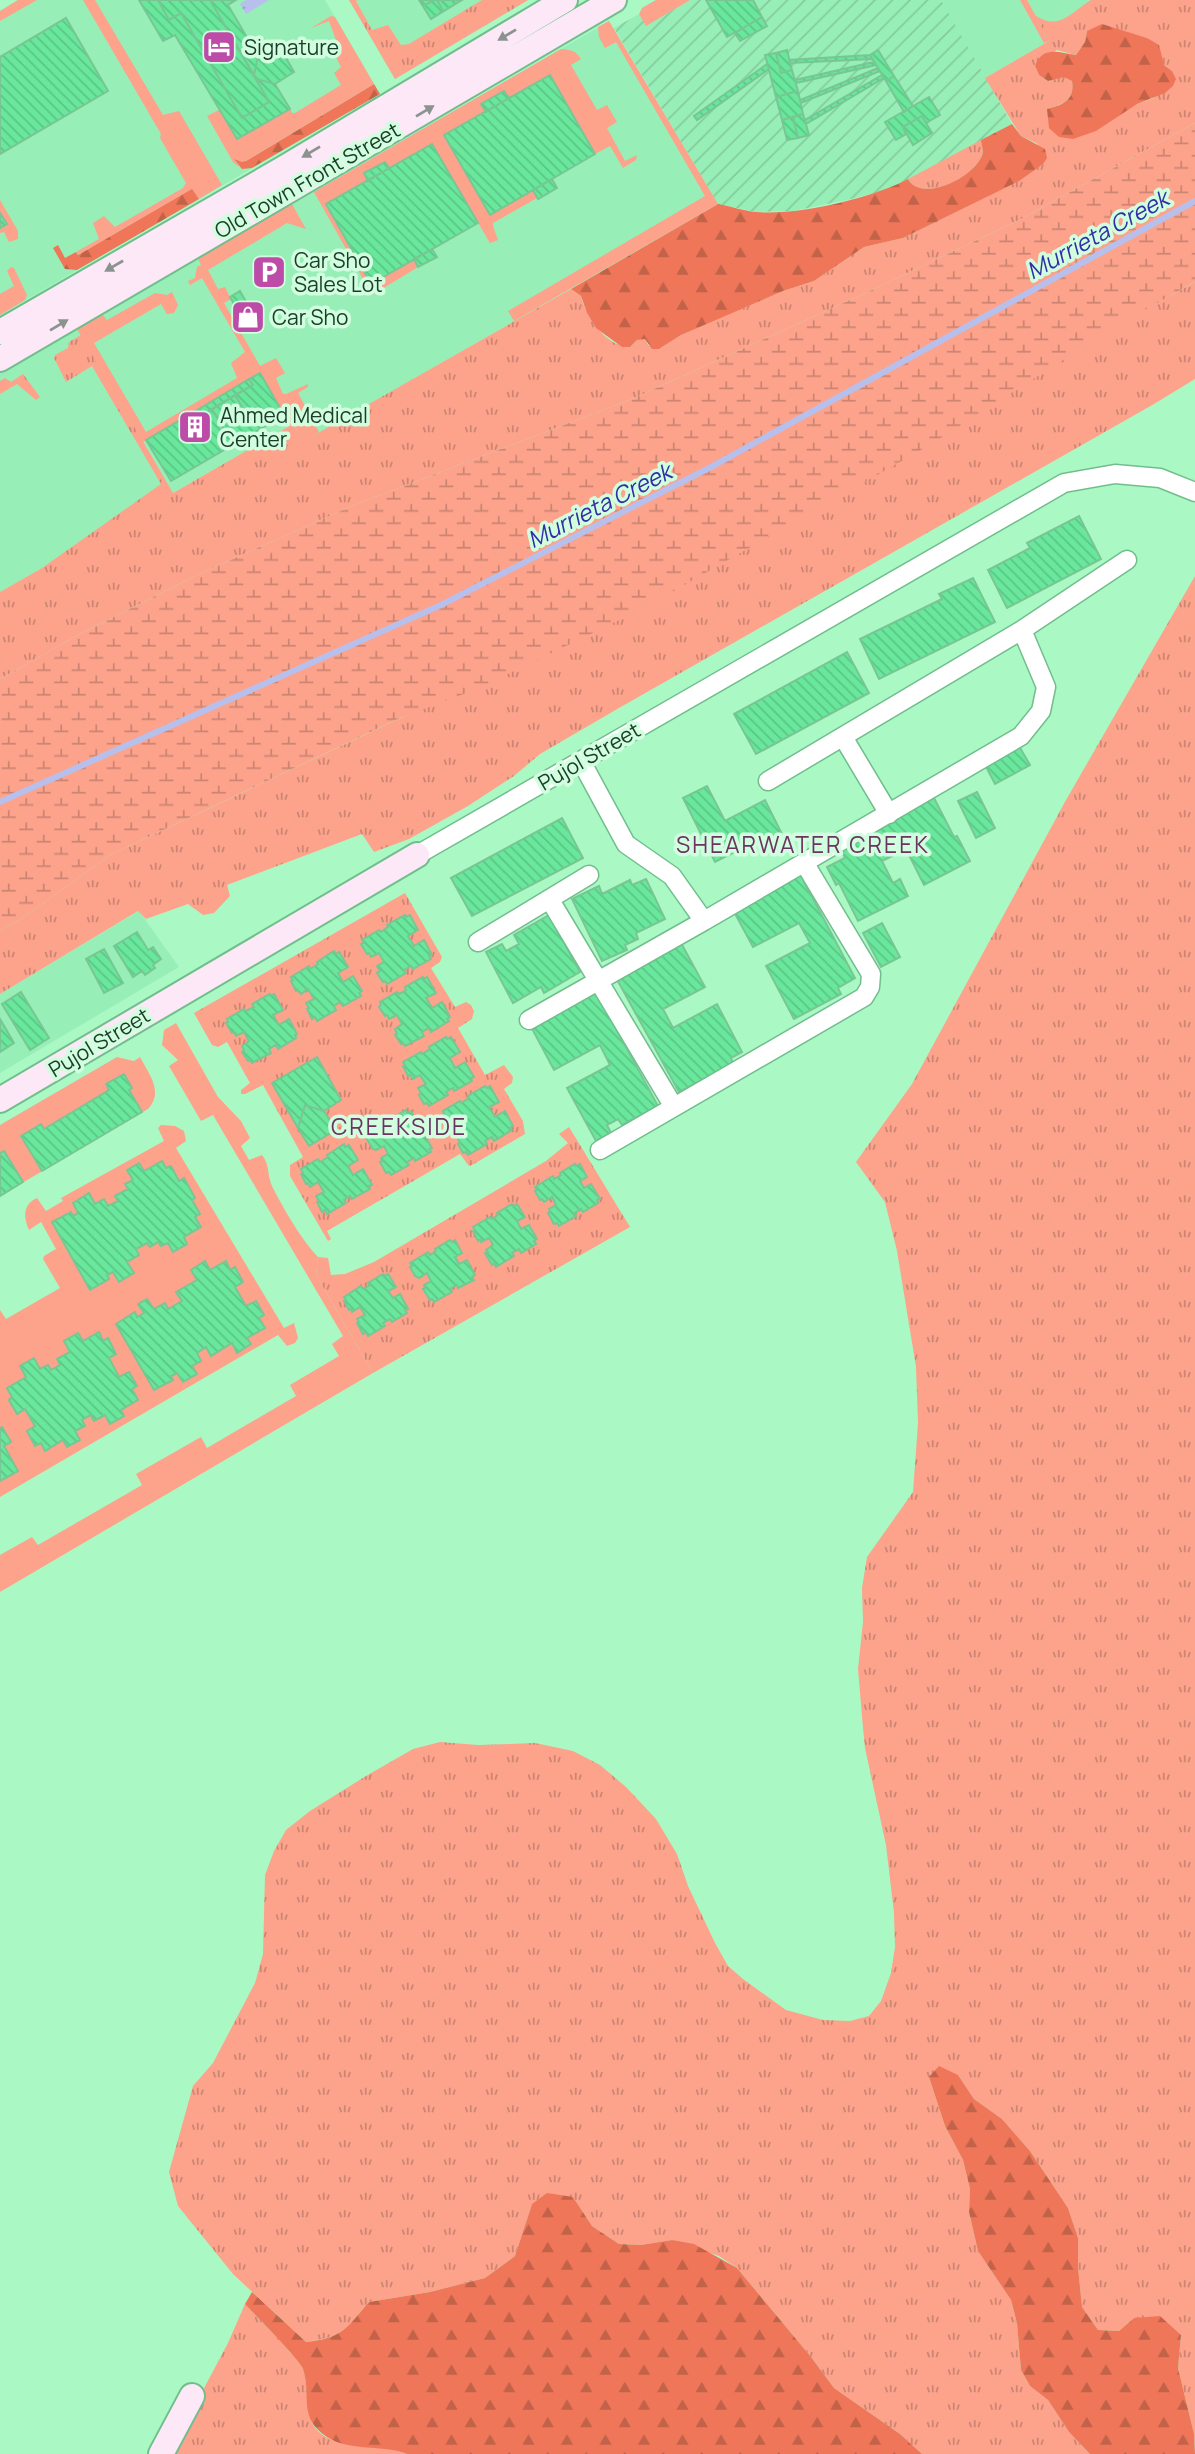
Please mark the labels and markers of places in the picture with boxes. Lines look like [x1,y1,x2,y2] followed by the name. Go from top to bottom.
[200,28,238,66] hotel icon: Signature
[244,33,339,61] place label: Signature
[294,246,383,298] place label: Car Sho Sales Lot
[250,253,288,291] parking icon: Car Sho Sales Lot
[229,298,267,336] shop icon: Car Sho
[272,303,348,331] place label: Car Sho
[220,401,368,453] place label: Ahmed Medical Center
[176,408,214,446] building icon: Ahmed Medical Center

